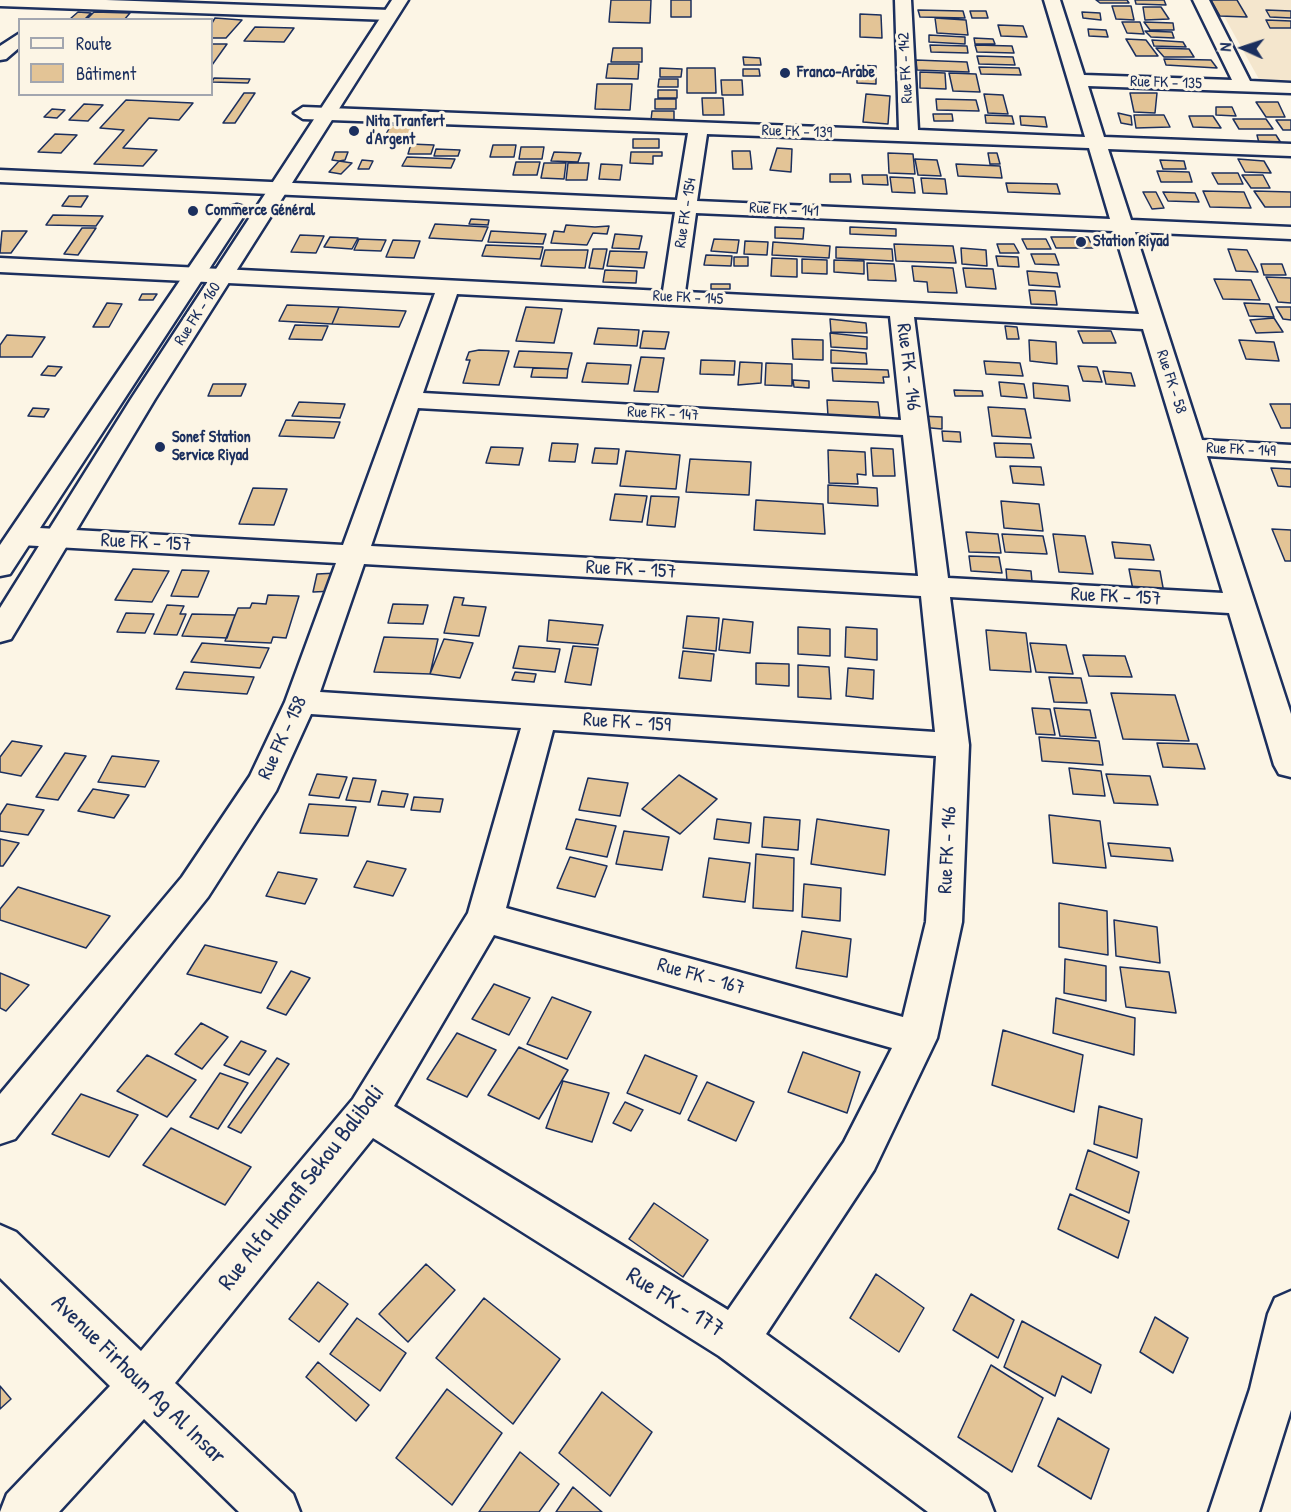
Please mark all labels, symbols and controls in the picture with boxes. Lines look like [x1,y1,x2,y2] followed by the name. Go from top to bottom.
[18,18,213,96] legend
[1213,18,1273,78] north arrow
[76,31,112,56] text: Route
[895,32,917,104] street label: Rue FK - 142
[1214,42,1236,52] text: N
[76,61,136,86] text: Bâtiment
[797,63,875,83] place label: Franco-Arabe
[778,66,792,80] marker: Franco-Arabe
[1130,72,1202,94] street label: Rue FK - 135
[366,112,444,150] place label: Nita Tranfert d'Argent
[761,121,833,143] street label: Rue FK - 139
[347,124,361,138] marker: Nita Tranfert d'Argent
[671,177,701,249] street label: Rue FK - 154
[749,199,819,221] street label: Rue FK - 141
[205,201,315,221] place label: Commerce Général
[186,204,200,218] marker: Commerce Général
[1093,232,1169,252] place label: Station Riyad
[1074,235,1088,249] marker: Station Riyad
[171,279,225,349] street label: Rue FK - 160
[652,287,724,309] street label: Rue FK - 145
[891,322,925,412] street label: Rue FK - 146
[1152,348,1190,416] street label: Rue FK - 58
[627,403,699,425] street label: Rue FK - 147
[172,428,251,466] place label: Sonef Station Service Riyad
[1206,439,1276,461] street label: Rue FK - 149
[153,440,167,454] marker: Sonef Station Service Riyad
[100,529,192,557] street label: Rue FK - 157
[585,556,677,584] street label: Rue FK - 157
[1070,583,1162,611] street label: Rue FK - 157
[253,692,313,784] street label: Rue FK - 158
[582,708,672,738] street label: Rue FK - 159
[934,806,962,894] street label: Rue FK - 146
[654,953,748,1001] street label: Rue FK - 167
[213,1079,391,1297] street label: Rue Alfa Hanafi Sekou Balibali
[621,1262,729,1344] street label: Rue FK - 177
[45,1289,231,1471] street label: Avenue Firhoun Ag Al Insar

